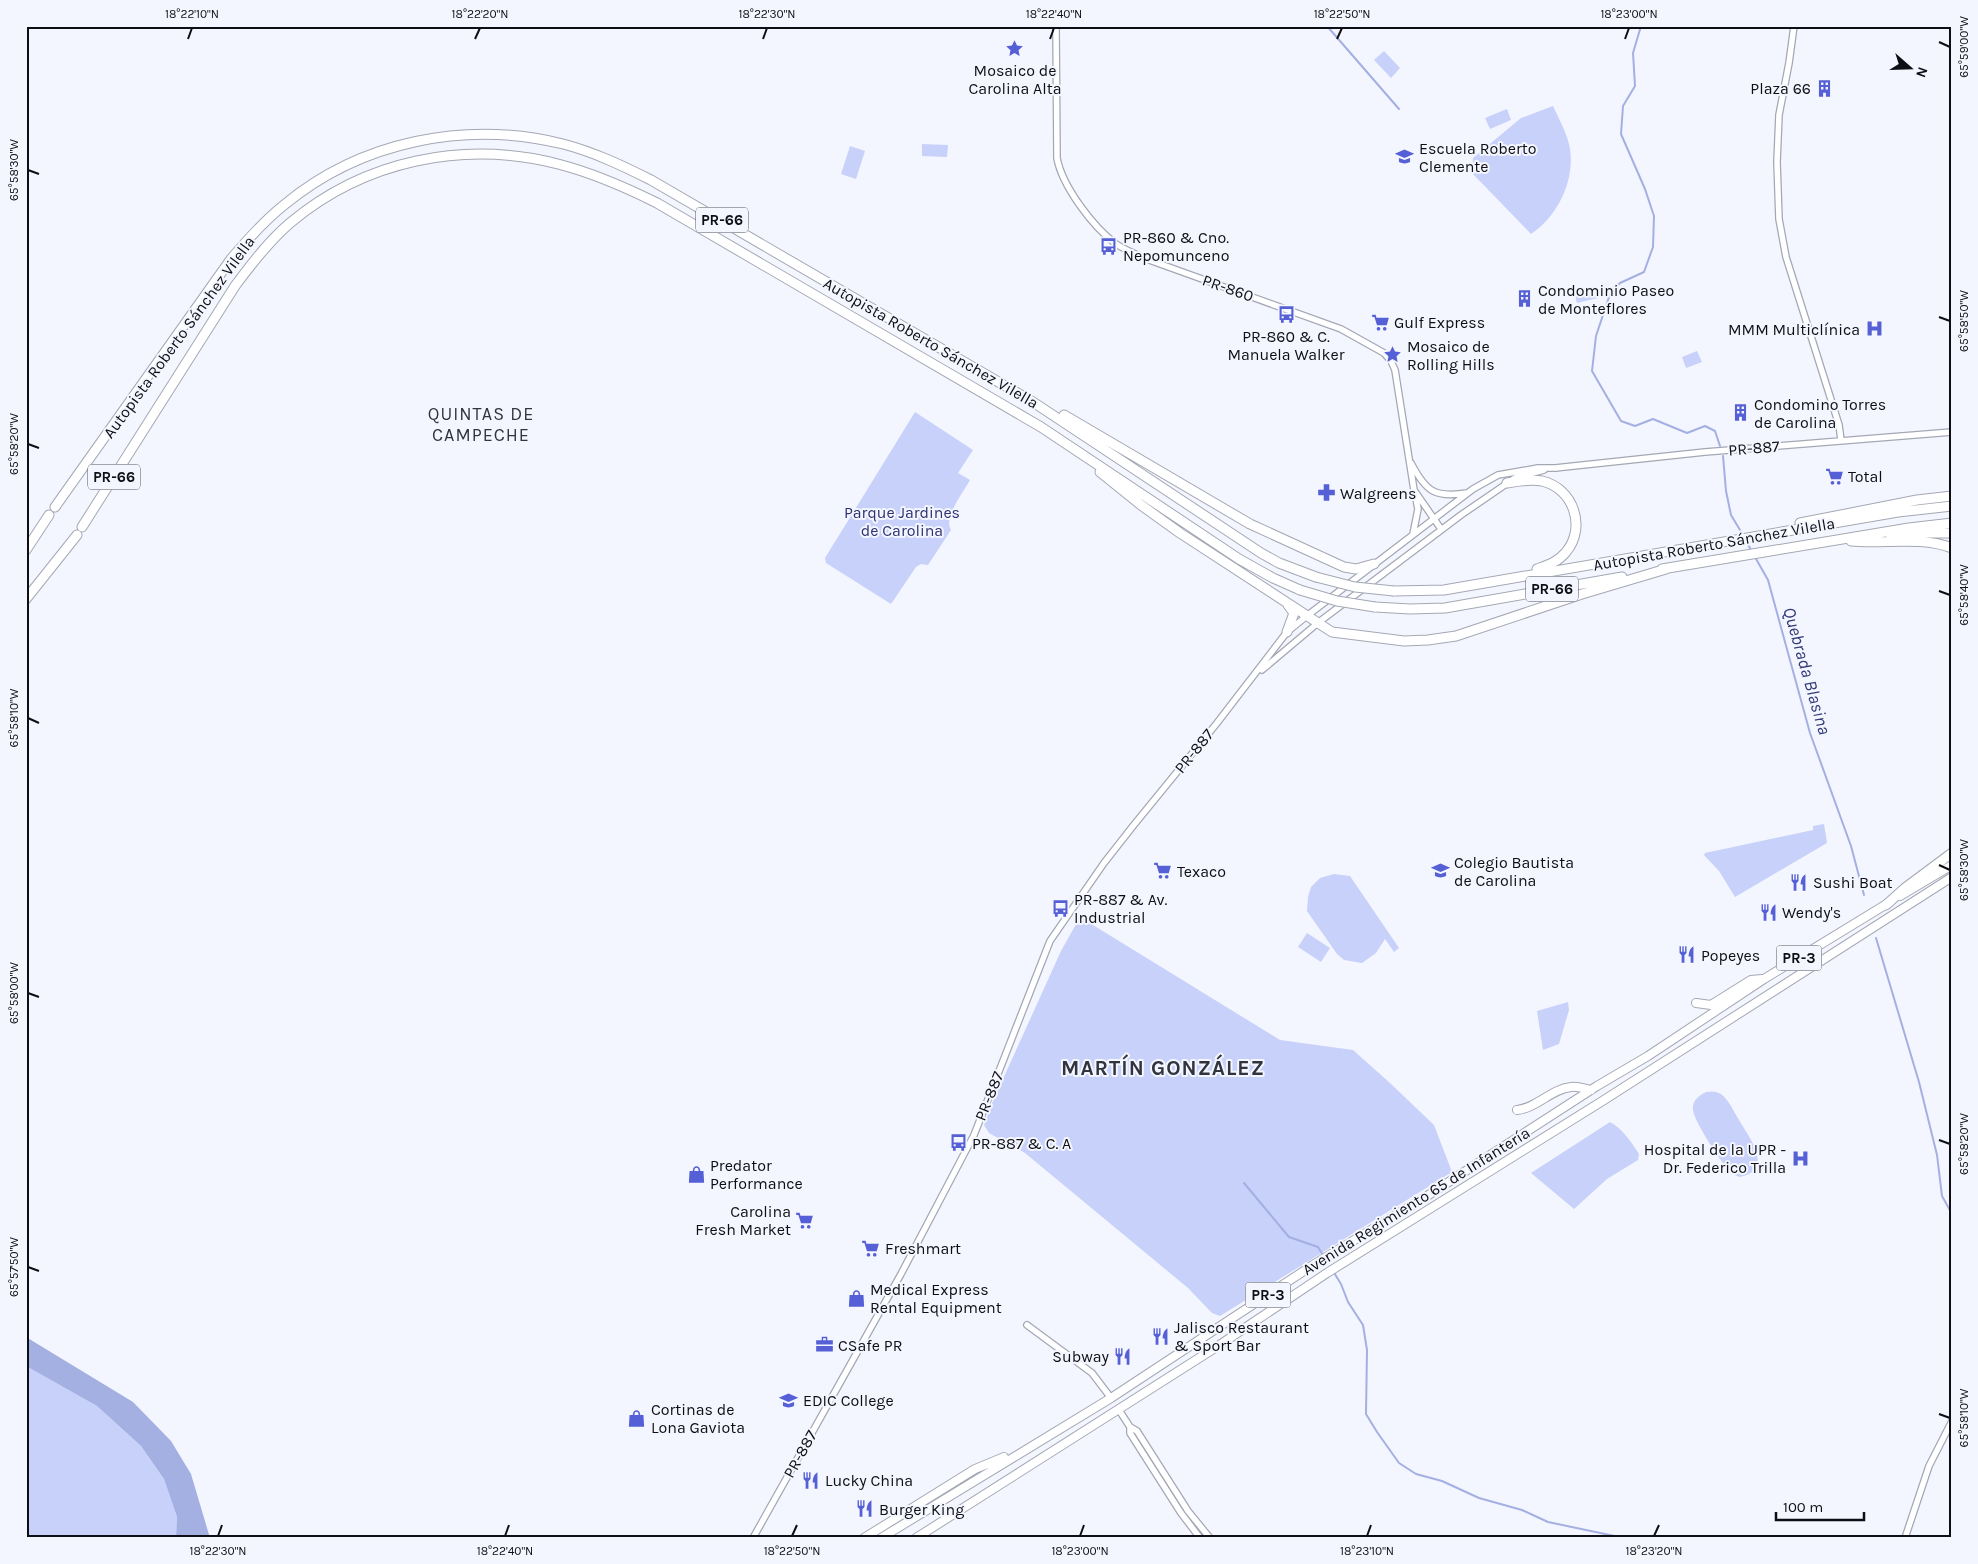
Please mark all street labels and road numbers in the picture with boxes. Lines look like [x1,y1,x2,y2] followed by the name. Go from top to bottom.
[696,208,748,232] road number: PR-66
[99,232,259,442] street label: Autopista Roberto Sánchez Vilella
[1200,270,1256,306] street label: PR-860
[820,273,1042,413] street label: Autopista Roberto Sánchez Vilella
[1728,436,1781,460] street label: PR-887
[88,464,140,490] road number: PR-66
[1592,513,1836,575] street label: Autopista Roberto Sánchez Vilella
[1526,576,1578,602] road number: PR-66
[1170,725,1218,777] street label: PR-887
[1776,946,1822,970] road number: PR-3
[971,1068,1008,1123] street label: PR-887
[1299,1123,1533,1279] street label: Avenida Regimiento 65 de Infantería
[1246,1282,1290,1308] road number: PR-3
[779,1426,821,1481] street label: PR-887

